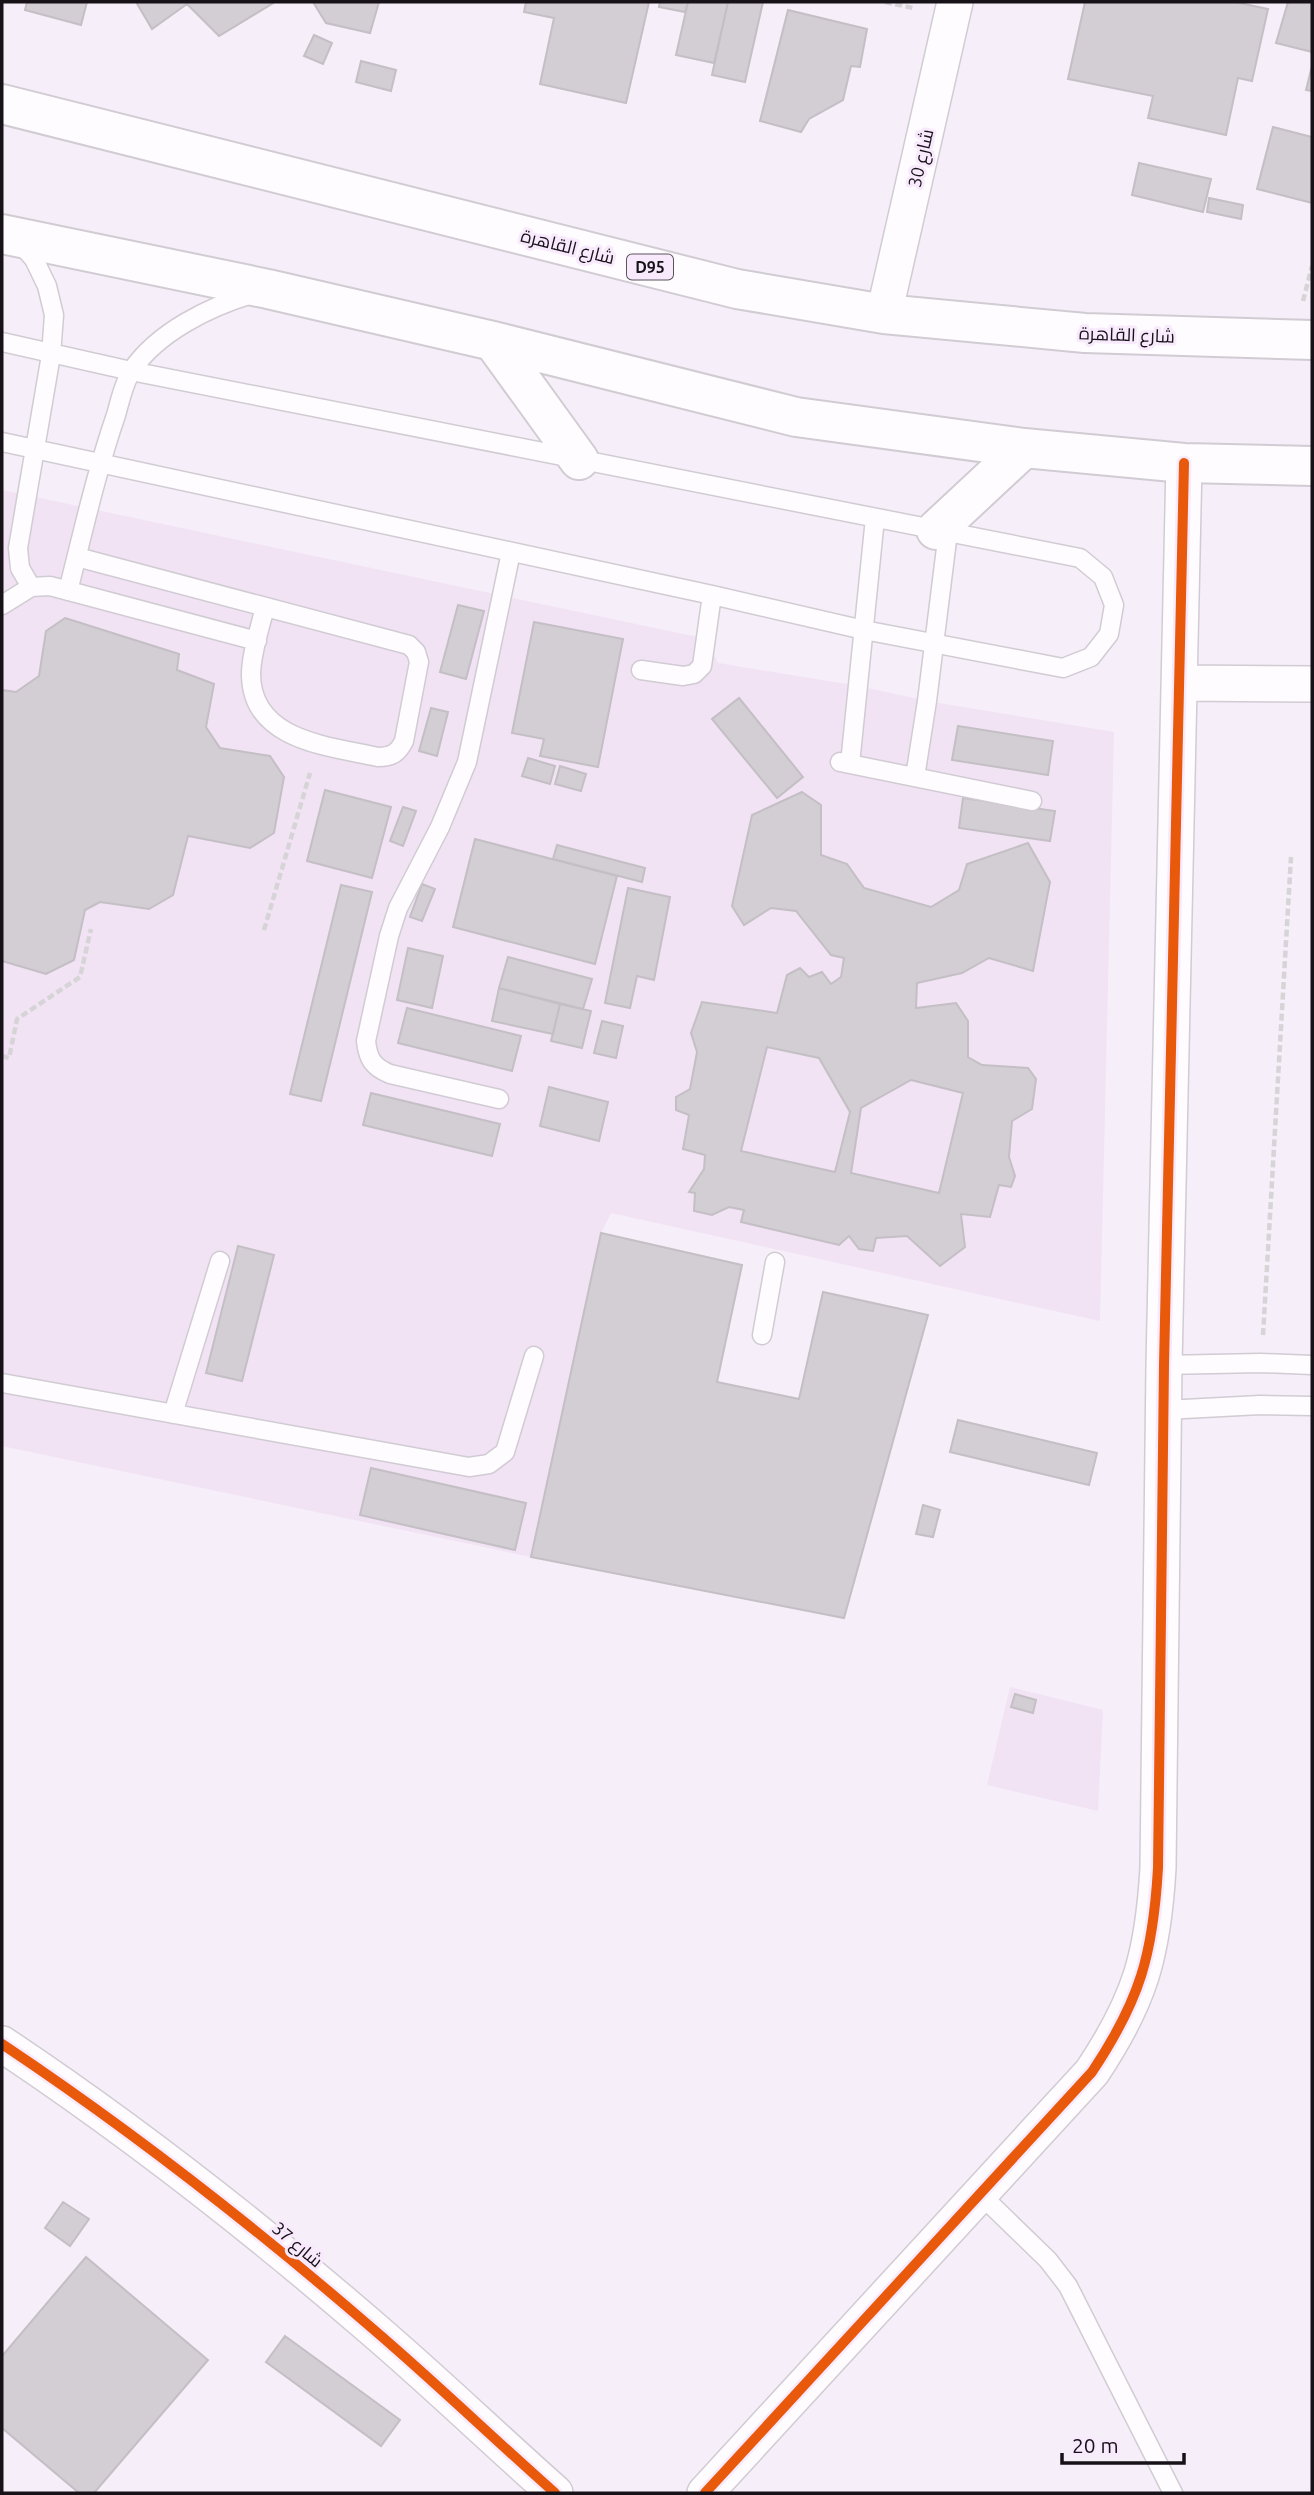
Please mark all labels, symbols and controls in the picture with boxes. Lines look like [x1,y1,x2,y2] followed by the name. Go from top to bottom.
[904,127,939,190] street label: شارع 30
[518,225,617,270] street label: شارع القاهرة
[627,255,673,280] road number: D95
[1079,322,1175,349] street label: شارع القاهرة
[267,2217,327,2273] street label: شارع 37
[1062,2422,1184,2466] scale bar
[1072,2433,1119,2457] text: 20 m

